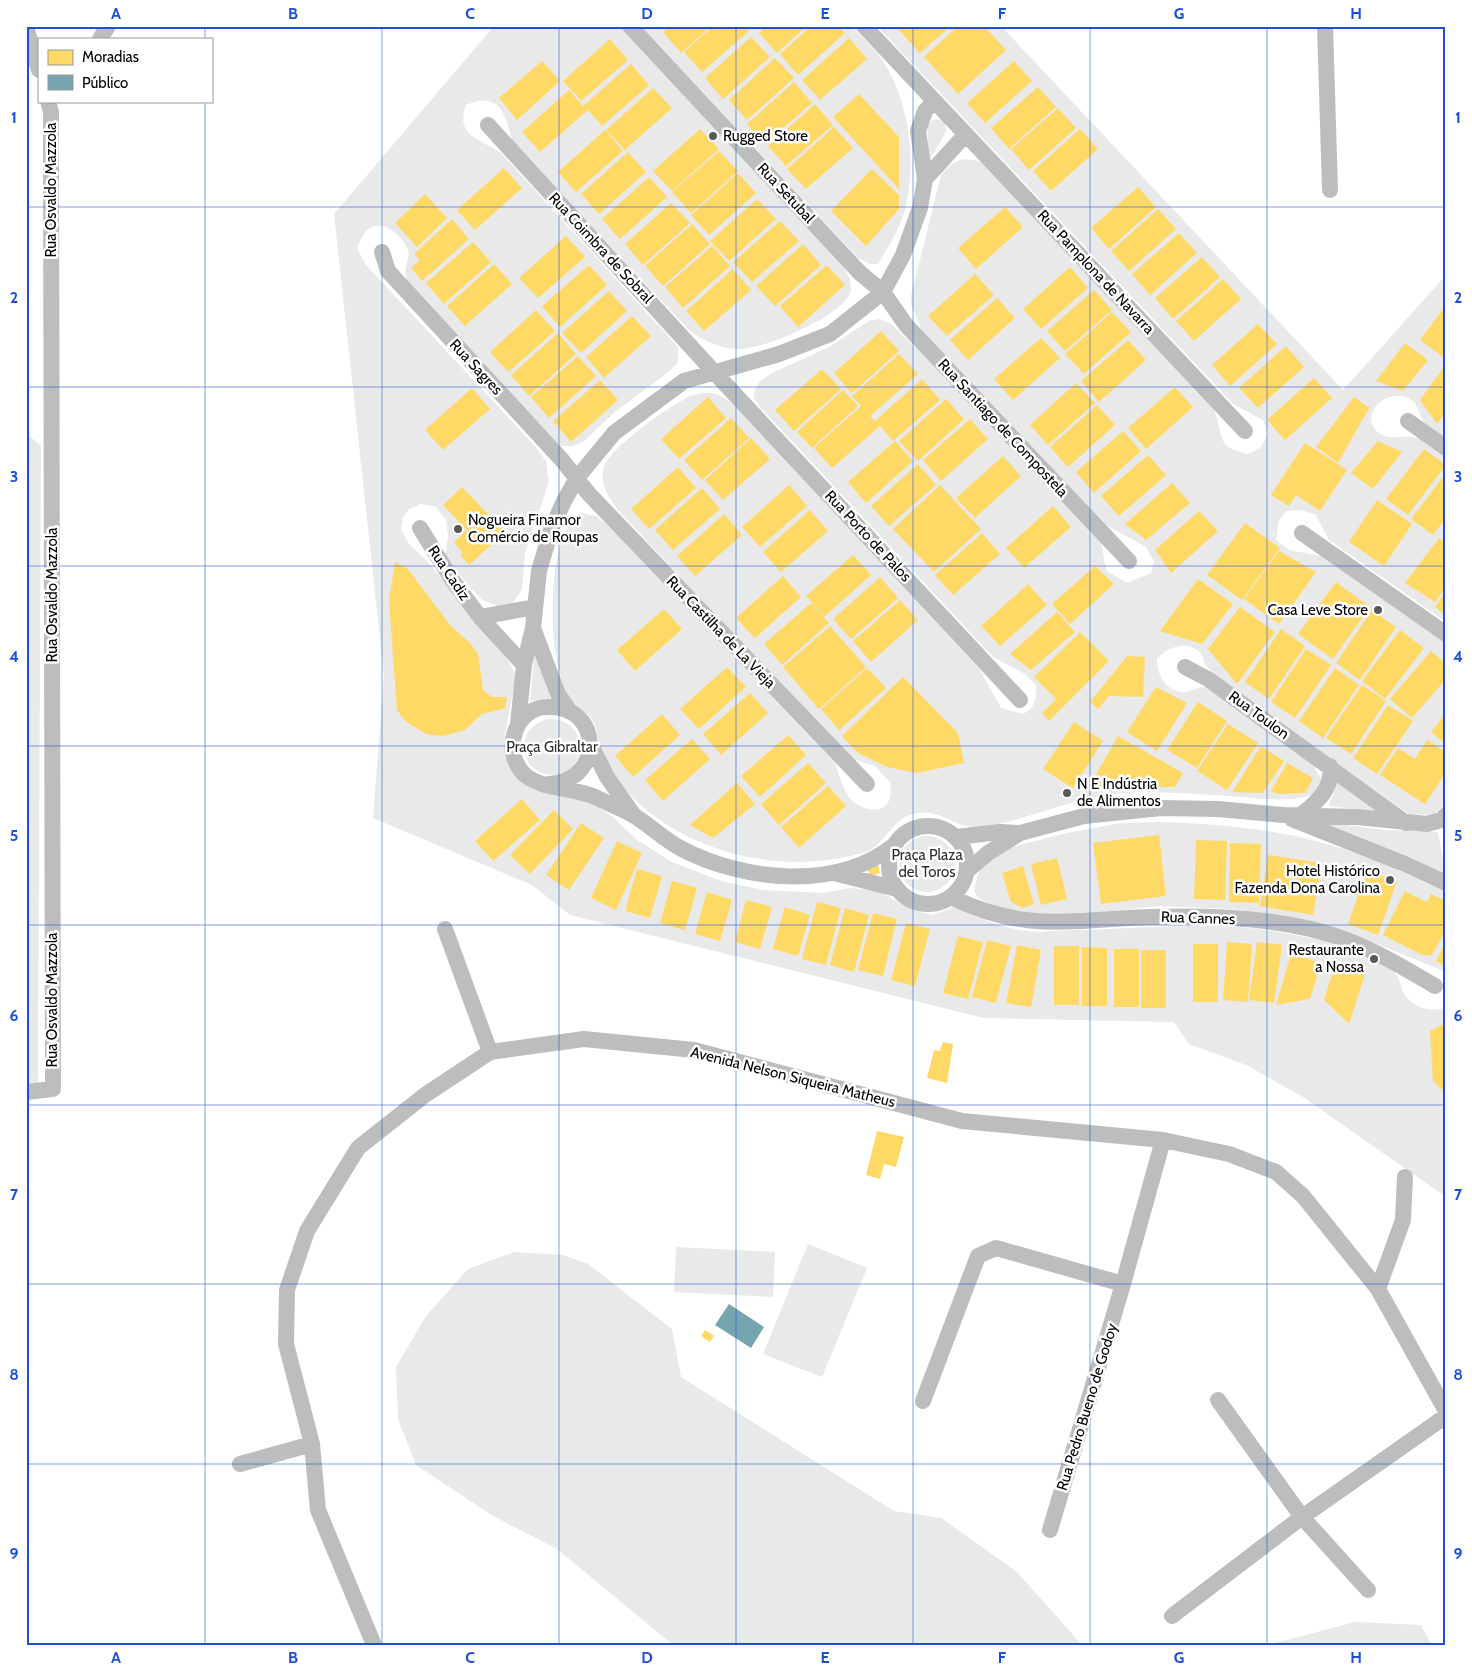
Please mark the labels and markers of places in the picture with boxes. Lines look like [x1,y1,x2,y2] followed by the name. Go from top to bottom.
[723,127,808,145] place label: Rugged Store
[707,130,719,142] marker: Rugged Store
[468,511,598,546] place label: Nogueira Finamor Comércio de Roupas
[452,523,464,535] marker: Nogueira Finamor Comércio de Roupas
[1267,601,1368,619] place label: Casa Leve Store
[1372,604,1384,616] marker: Casa Leve Store
[1077,775,1161,810] place label: N E Indústria de Alimentos
[1061,787,1073,799] marker: N E Indústria de Alimentos
[1234,862,1381,897] place label: Hotel Histórico Fazenda Dona Carolina
[1384,874,1396,886] marker: Hotel Histórico Fazenda Dona Carolina
[1288,941,1365,976] place label: Restaurante a Nossa
[1368,953,1380,965] marker: Restaurante a Nossa

